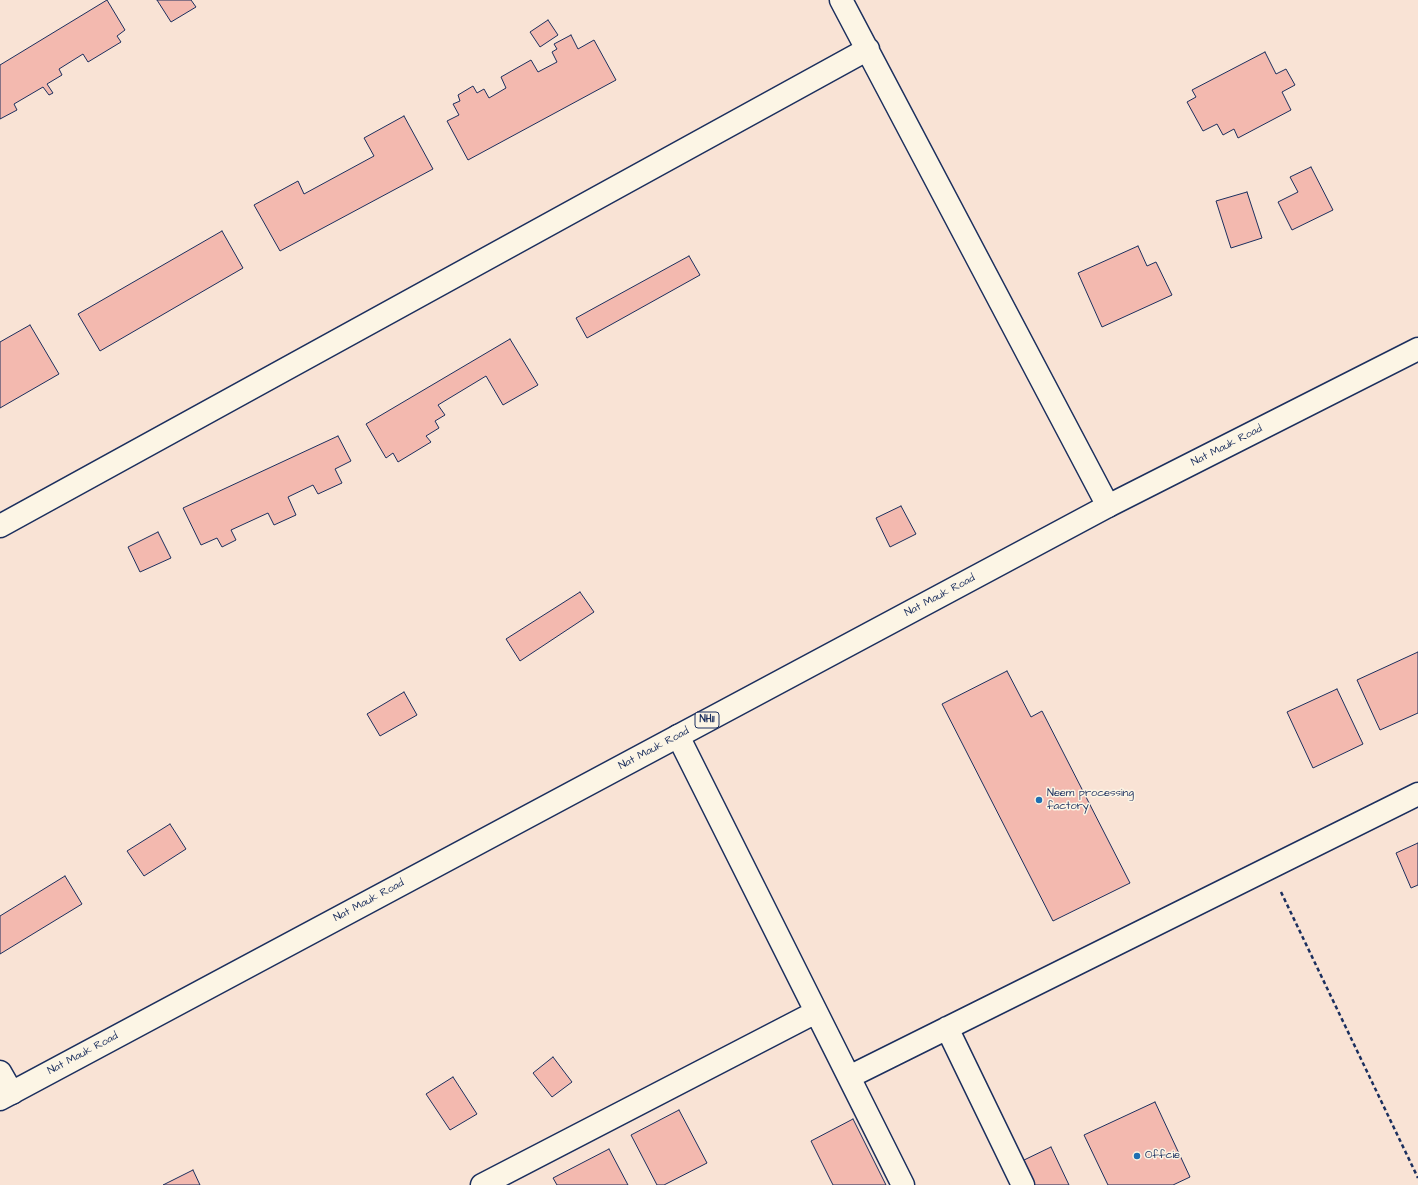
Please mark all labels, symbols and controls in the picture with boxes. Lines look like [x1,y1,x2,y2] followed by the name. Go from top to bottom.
[1189,422,1265,470] street label: Nat Mauk Road
[902,572,978,620] street label: Nat Mauk Road
[695,712,719,728] road number: NH11
[616,725,692,773] street label: Nat Mauk Road
[1047,787,1134,813] place label: Neem processing factory
[1034,795,1044,805] marker: Neem processing factory
[331,877,407,925] street label: Nat Mauk Road
[45,1030,121,1078] street label: Nat Mauk Road
[1145,1149,1180,1163] place label: Offcie
[1132,1151,1142,1161] marker: Offcie

